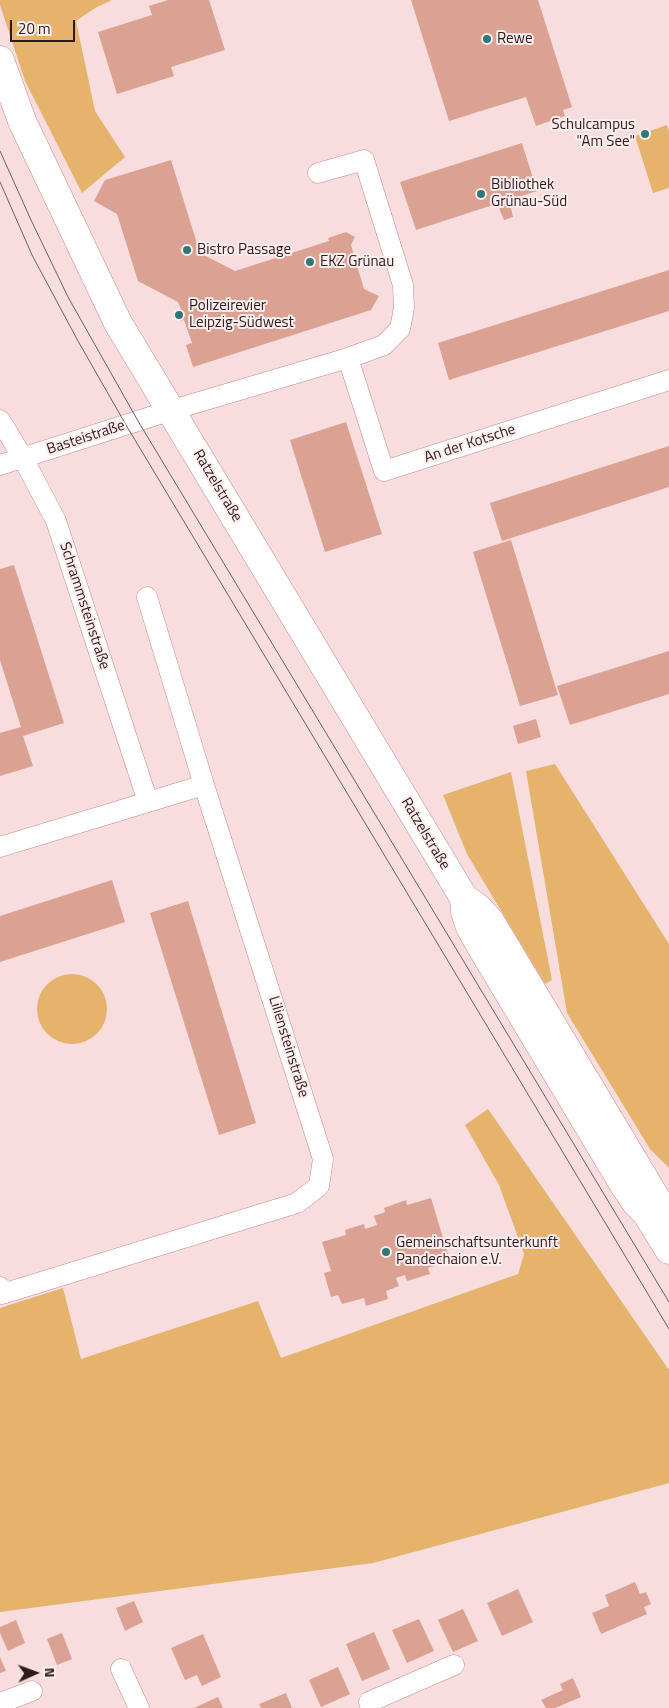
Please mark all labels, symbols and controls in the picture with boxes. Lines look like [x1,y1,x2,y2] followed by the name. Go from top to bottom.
[12,10,78,42] scale bar
[18,17,51,40] text: 20 m
[497,30,533,48] place label: Rewe
[481,33,493,45] marker: Rewe
[551,116,635,151] place label: Schulcampus "Am See"
[639,128,651,140] marker: Schulcampus "Am See"
[491,176,567,211] place label: Bibliothek Grünau-Süd
[475,188,487,200] marker: Bibliothek Grünau-Süd
[197,241,291,259] place label: Bistro Passage
[181,244,193,256] marker: Bistro Passage
[320,253,394,271] place label: EKZ Grünau
[304,256,316,268] marker: EKZ Grünau
[189,297,294,332] place label: Polizeirevier Leipzig-Südwest
[173,309,185,321] marker: Polizeirevier Leipzig-Südwest
[45,417,127,459] street label: Basteistraße
[422,421,518,467] street label: An der Kotsche
[188,447,246,525] street label: Ratzelstraße
[55,540,113,672] street label: Schrammsteinstraße
[396,795,454,873] street label: Ratzelstraße
[264,994,312,1100] street label: Liliensteinstraße
[396,1234,558,1269] place label: Gemeinschaftsunterkunft Pandechaion e.V.
[380,1246,392,1258] marker: Gemeinschaftsunterkunft Pandechaion e.V.
[10,1648,60,1698] north arrow
[40,1667,61,1678] text: N

